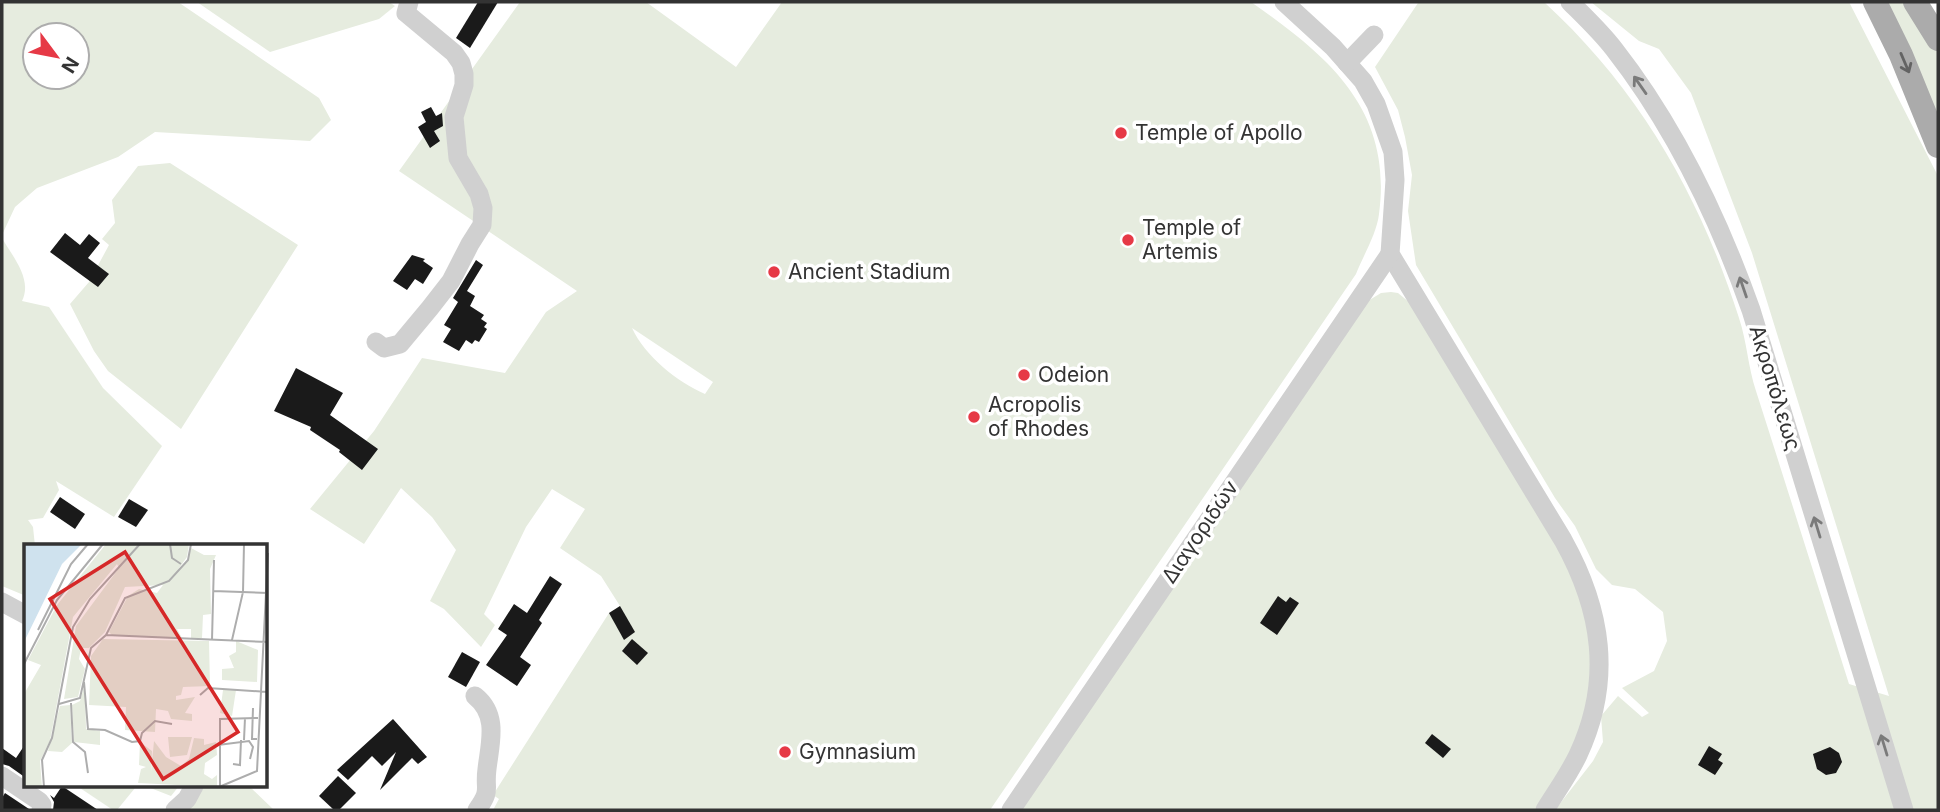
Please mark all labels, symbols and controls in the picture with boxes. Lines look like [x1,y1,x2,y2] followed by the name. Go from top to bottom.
[21,21,91,91] north arrow
[1899,52,1912,73] one-way arrow
[56,53,84,77] text: N
[1633,76,1647,95] one-way arrow
[1135,120,1303,145] place label: Temple of Apollo
[1113,125,1129,141] marker: Temple of Apollo
[1142,215,1241,264] place label: Temple of Artemis
[1120,232,1136,248] marker: Temple of Artemis
[788,259,950,284] place label: Ancient Stadium
[766,264,782,280] marker: Ancient Stadium
[1736,276,1748,298] one-way arrow
[1745,322,1806,454] street label: Ακροπόλεως
[1038,362,1109,387] place label: Odeion
[1016,367,1032,383] marker: Odeion
[988,392,1089,441] place label: Acropolis of Rhodes
[966,409,982,425] marker: Acropolis of Rhodes
[1156,476,1243,588] street label: Διαγοριδών
[1810,517,1823,539] one-way arrow
[24,544,268,788] inset map
[1877,734,1890,756] one-way arrow
[799,739,916,764] place label: Gymnasium
[777,744,793,760] marker: Gymnasium

